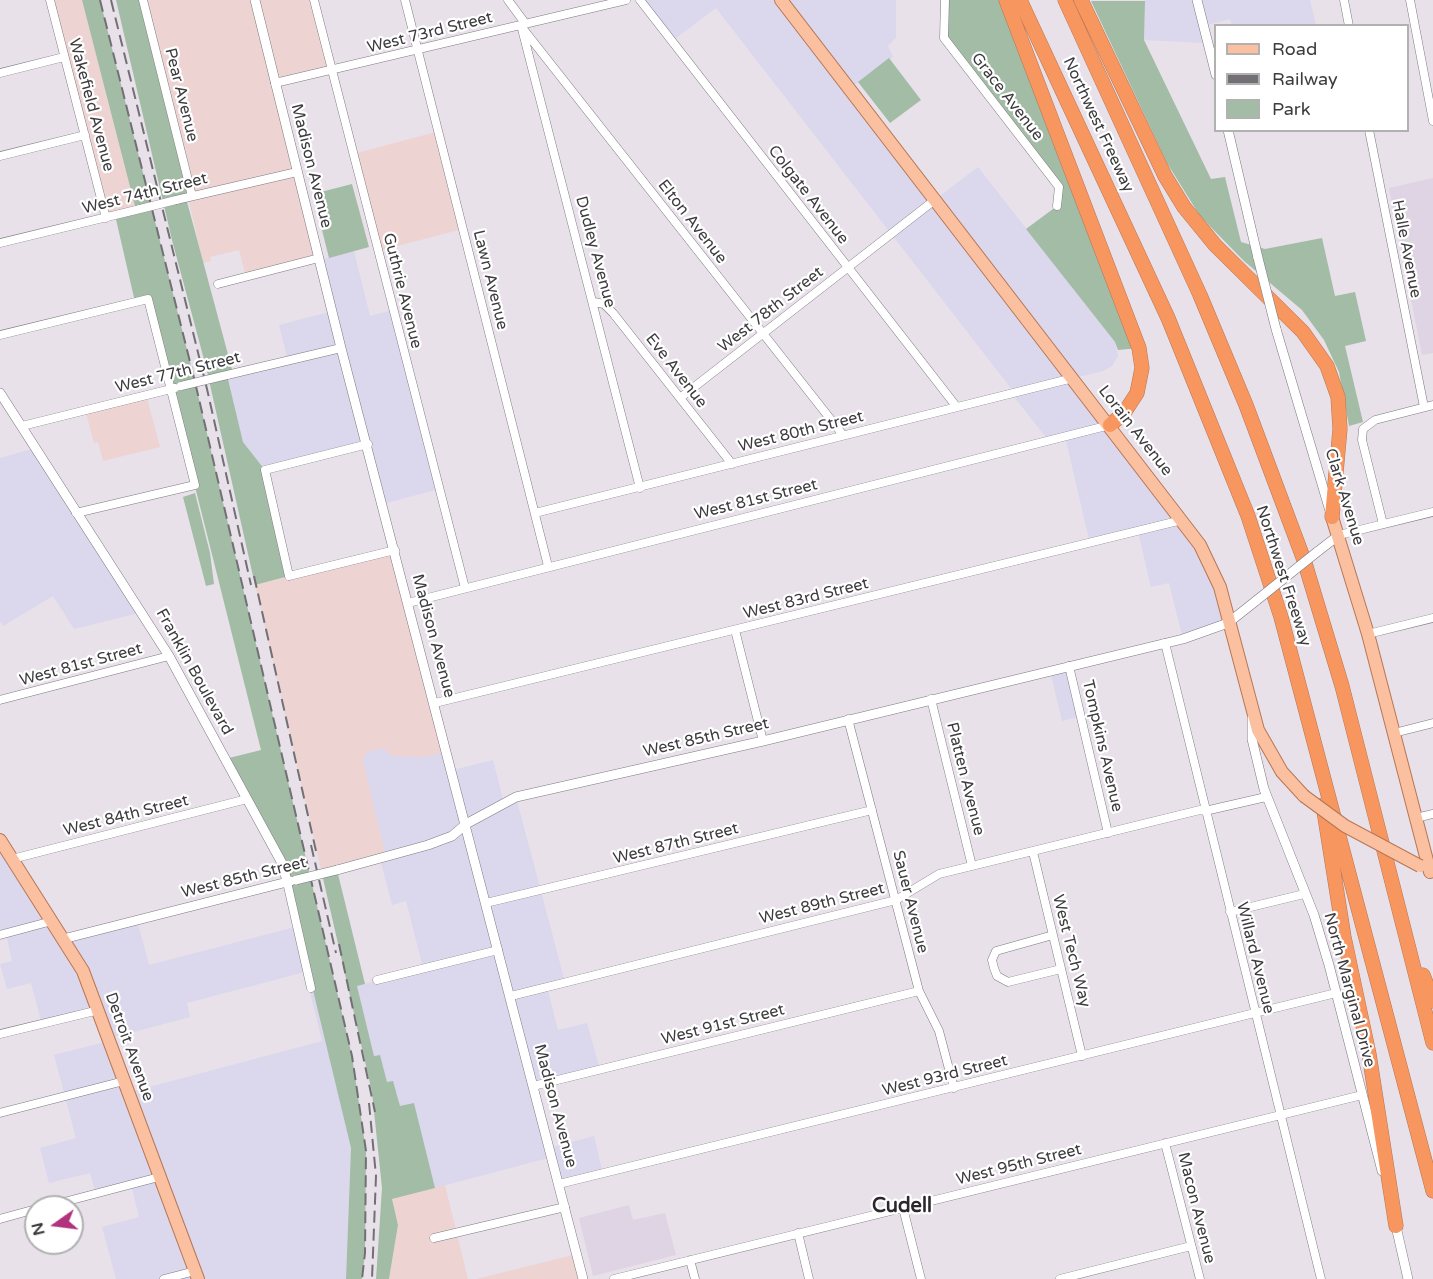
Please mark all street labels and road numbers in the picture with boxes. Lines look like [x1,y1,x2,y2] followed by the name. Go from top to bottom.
[365,8,495,58] street label: West 73rd Street
[64,36,118,174] street label: Wakefield Avenue
[160,46,202,144] street label: Pear Avenue
[967,49,1047,145] street label: Grace Avenue
[1058,54,1138,196] street label: Northwest Freeway
[286,102,336,230] street label: Madison Avenue
[764,142,852,248] street label: Colgate Avenue
[80,169,210,219] street label: West 74th Street
[653,176,731,268] street label: Elton Avenue
[571,194,619,310] street label: Dudley Avenue
[1387,198,1425,300] street label: Halle Avenue
[468,228,512,332] street label: Lawn Avenue
[378,231,426,351] street label: Guthrie Avenue
[715,263,827,357] street label: West 78th Street
[641,330,711,412] street label: Eve Avenue
[113,348,243,398] street label: West 77th Street
[1094,382,1176,480] street label: Lorain Avenue
[736,407,866,457] street label: West 80th Street
[1320,446,1368,548] street label: Clark Avenue
[692,475,820,525] street label: West 81st Street
[1251,503,1315,649] street label: Northwest Freeway
[407,572,459,700] street label: Madison Avenue
[741,574,871,624] street label: West 83rd Street
[151,605,237,739] street label: Franklin Boulevard
[18,639,144,691] street label: West 81st Street
[1077,678,1127,814] street label: Tompkins Avenue
[641,714,771,762] street label: West 85th Street
[942,721,988,837] street label: Platten Avenue
[61,791,191,841] street label: West 84th Street
[611,819,741,869] street label: West 87th Street
[888,849,932,955] street label: Sauer Avenue
[179,853,309,903] street label: West 85th Street
[757,879,887,929] street label: West 89th Street
[1048,893,1094,1009] street label: West Tech Way
[1232,900,1278,1016] street label: Willard Avenue
[1319,911,1379,1069] street label: North Marginal Drive
[100,990,158,1104] street label: Detroit Avenue
[659,1000,787,1050] street label: West 91st Street
[529,1042,581,1170] street label: Madison Avenue
[880,1051,1010,1101] street label: West 93rd Street
[954,1140,1084,1190] street label: West 95th Street
[1173,1150,1219,1266] street label: Macon Avenue

